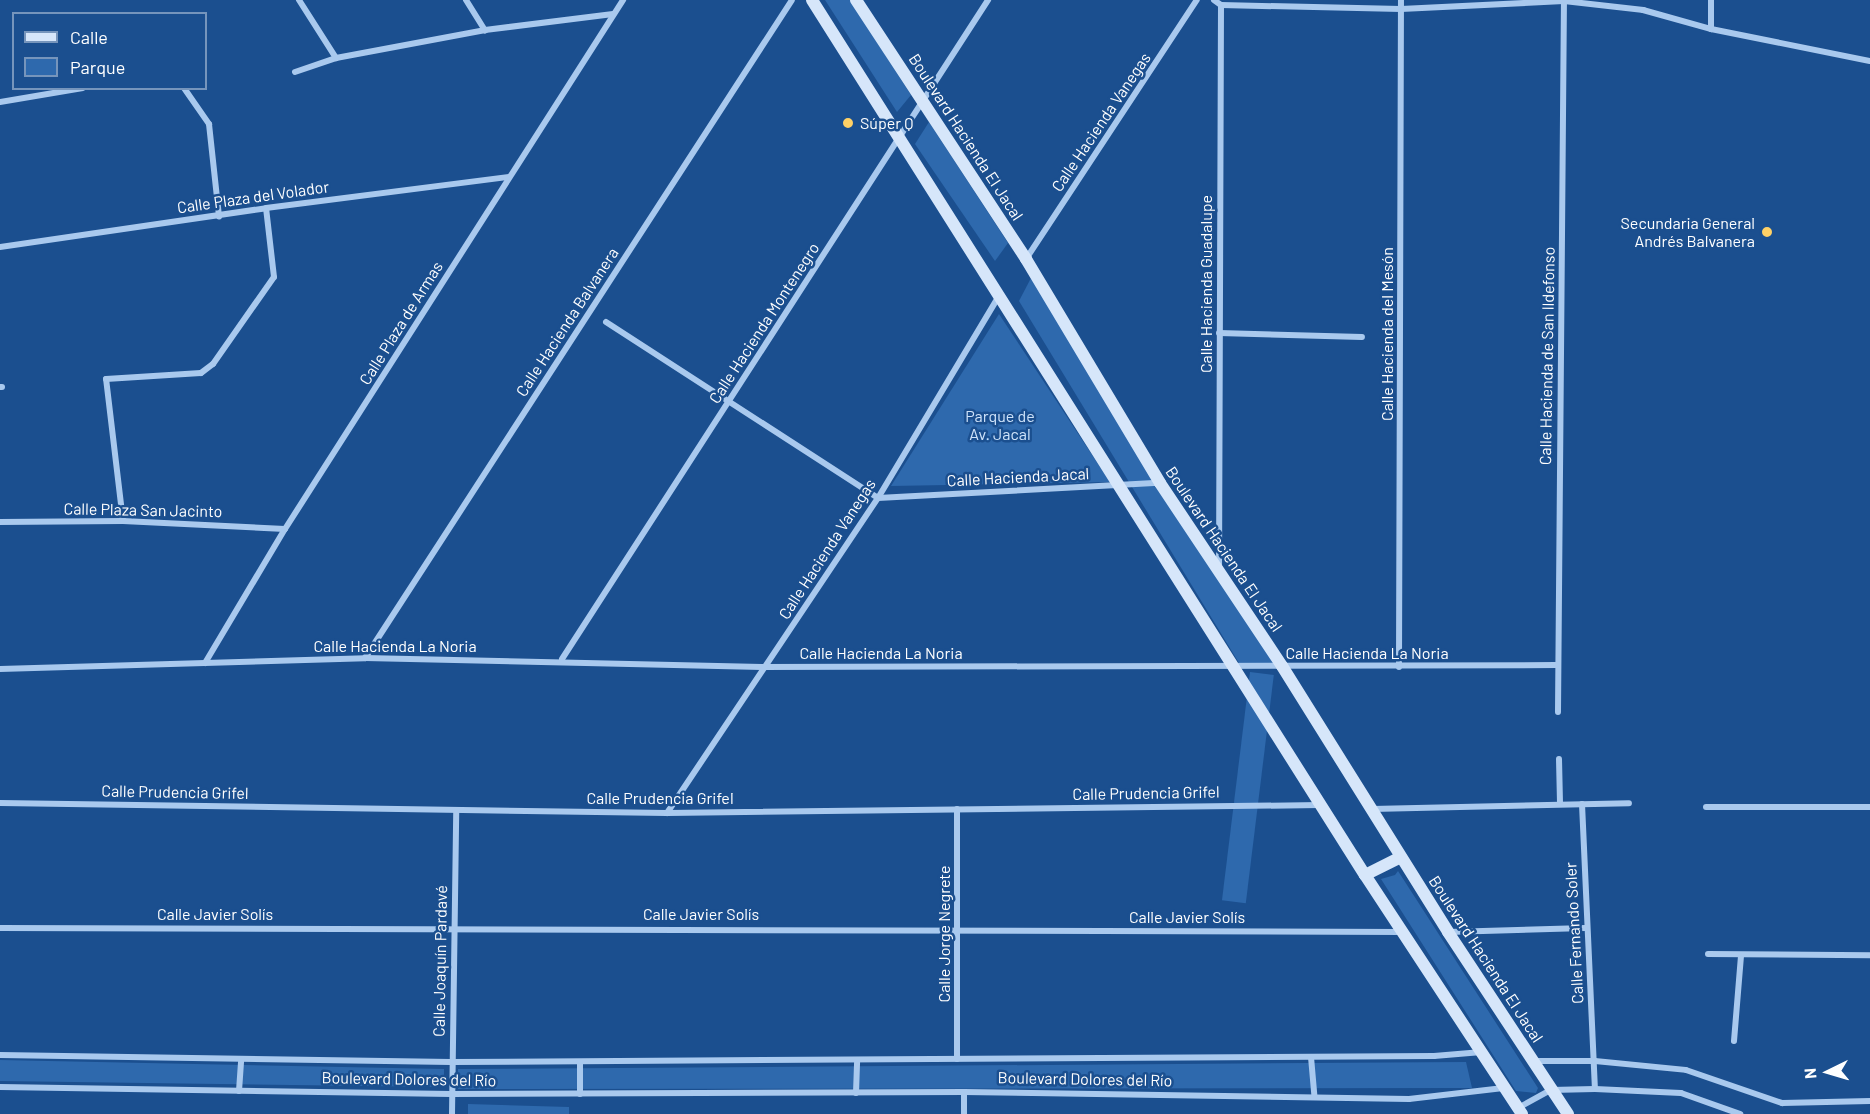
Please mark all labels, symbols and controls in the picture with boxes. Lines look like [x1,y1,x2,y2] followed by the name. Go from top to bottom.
[12,12,207,90] legend
[70,26,108,48] text: Calle
[1047,49,1155,195] street label: Calle Hacienda Vanegas
[905,50,1027,224] street label: Boulevard Hacienda El Jacal
[70,56,125,78] text: Parque
[860,113,913,133] place label: Súper Q
[841,116,855,130] marker: Súper Q
[176,177,330,217] street label: Calle Plaza del Volador
[1196,195,1216,373] street label: Calle Hacienda Guadalupe
[1621,213,1755,251] place label: Secundaria General Andrés Balvanera
[1760,225,1774,239] marker: Secundaria General Andrés Balvanera
[705,239,823,407] street label: Calle Hacienda Montenegro
[512,244,622,400] street label: Calle Hacienda Balvanera
[1377,247,1397,421] street label: Calle Hacienda del Mesón
[1535,247,1559,465] street label: Calle Hacienda de San Ildefonso
[355,258,447,388] street label: Calle Plaza de Armas
[965,406,1035,444] park label: Parque de Av. Jacal
[1162,463,1286,635] street label: Boulevard Hacienda El Jacal
[946,464,1090,490] street label: Calle Hacienda Jacal
[774,475,880,623] street label: Calle Hacienda Vanegas
[63,499,223,521] street label: Calle Plaza San Jacinto
[313,636,477,656] street label: Calle Hacienda La Noria
[799,643,963,663] street label: Calle Hacienda La Noria
[1285,643,1449,663] street label: Calle Hacienda La Noria
[101,781,249,803] street label: Calle Prudencia Grifel
[1072,782,1220,804] street label: Calle Prudencia Grifel
[586,788,734,808] street label: Calle Prudencia Grifel
[1561,862,1587,1004] street label: Calle Fernando Soler
[934,866,954,1002] street label: Calle Jorge Negrete
[1425,872,1547,1046] street label: Boulevard Hacienda El Jacal
[429,885,451,1037] street label: Calle Joaquín Pardavé
[157,904,273,924] street label: Calle Javier Solís
[643,904,759,924] street label: Calle Javier Solís
[1129,907,1245,927] street label: Calle Javier Solís
[1798,1042,1858,1102] north arrow
[1800,1067,1819,1080] text: N
[322,1068,496,1090] street label: Boulevard Dolores del Río
[998,1068,1172,1090] street label: Boulevard Dolores del Río

